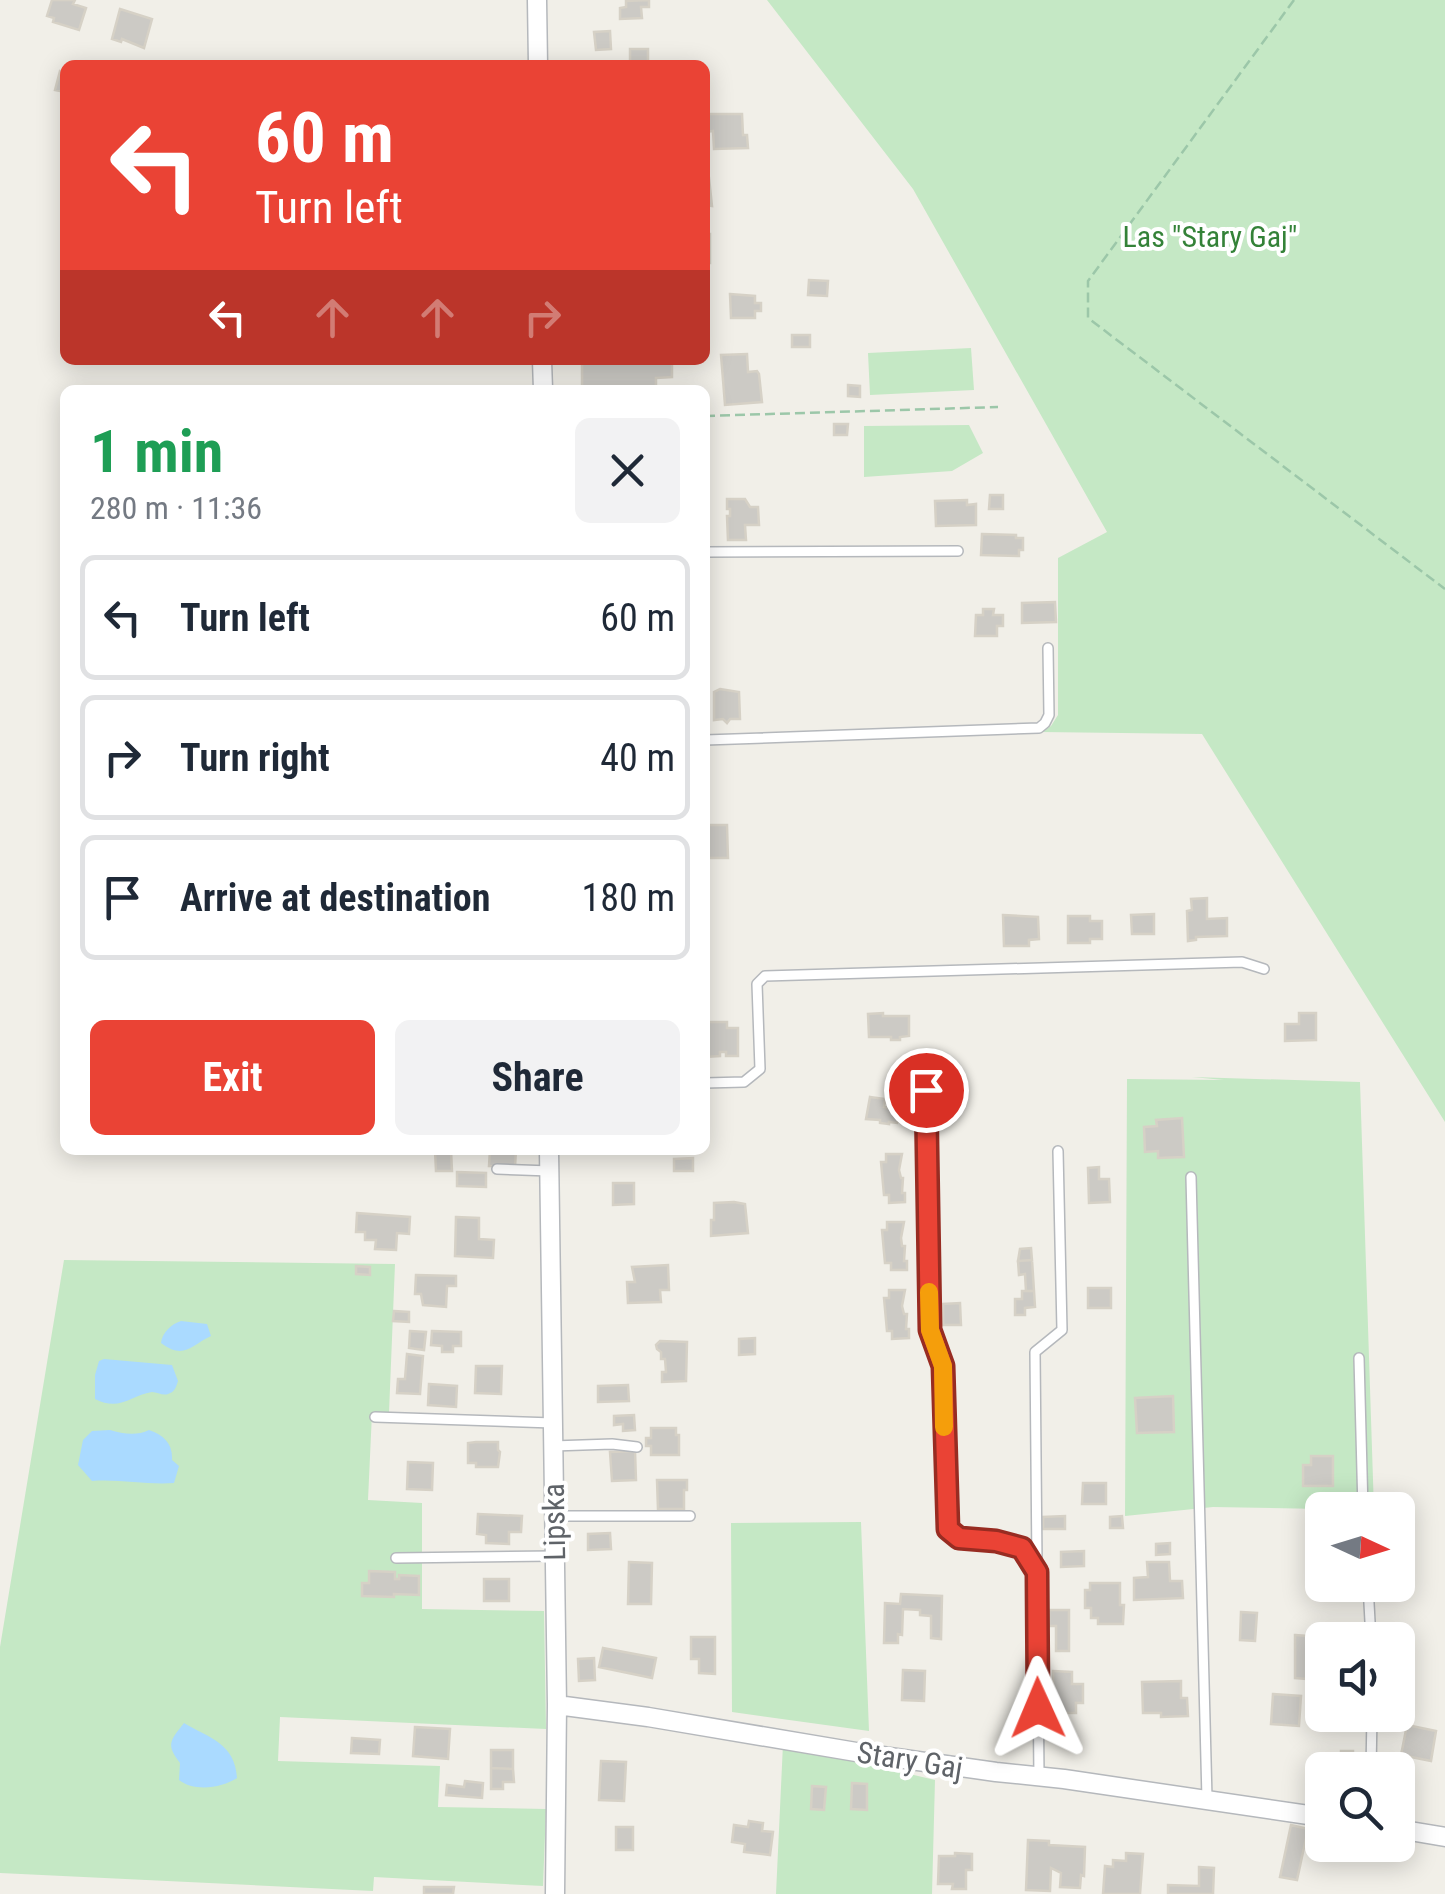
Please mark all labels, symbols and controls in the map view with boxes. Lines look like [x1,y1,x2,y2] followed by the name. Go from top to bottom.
[255,97,394,179] text: 60 m
[90,100,220,230] icon: left
[255,181,403,234] text: Turn left
[1123,219,1297,254] park label: Las "Stary Gaj"
[200,290,255,345] icon: left
[305,290,360,345] icon: ahead
[410,290,465,345] icon: ahead
[515,290,570,345] icon: right
[90,416,223,487] text: 1 min
[575,418,680,523] button: close
[90,489,262,527] text: 280 m · 11:36
[95,590,150,645] icon: left
[180,596,310,640] text: Turn left
[600,596,675,640] text: 60 m
[95,730,150,785] icon: right
[180,736,330,780] text: Turn right
[600,736,675,780] text: 40 m
[95,870,150,925] icon: arrive
[180,876,490,920] text: Arrive at destination
[581,876,675,920] text: 180 m
[90,1020,375,1135] button: Exit
[395,1020,680,1135] button: Share
[884,1048,969,1133] pin
[899,1063,954,1118] icon: arrive
[536,1483,572,1561] street label: Lipska
[1305,1492,1415,1602] north arrow
[1305,1492,1415,1862] map controls
[1305,1622,1415,1732] button: sound
[986,1656,1090,1760] position arrow
[855,1734,965,1786] street label: Stary Gaj
[1305,1752,1415,1862] button: search

